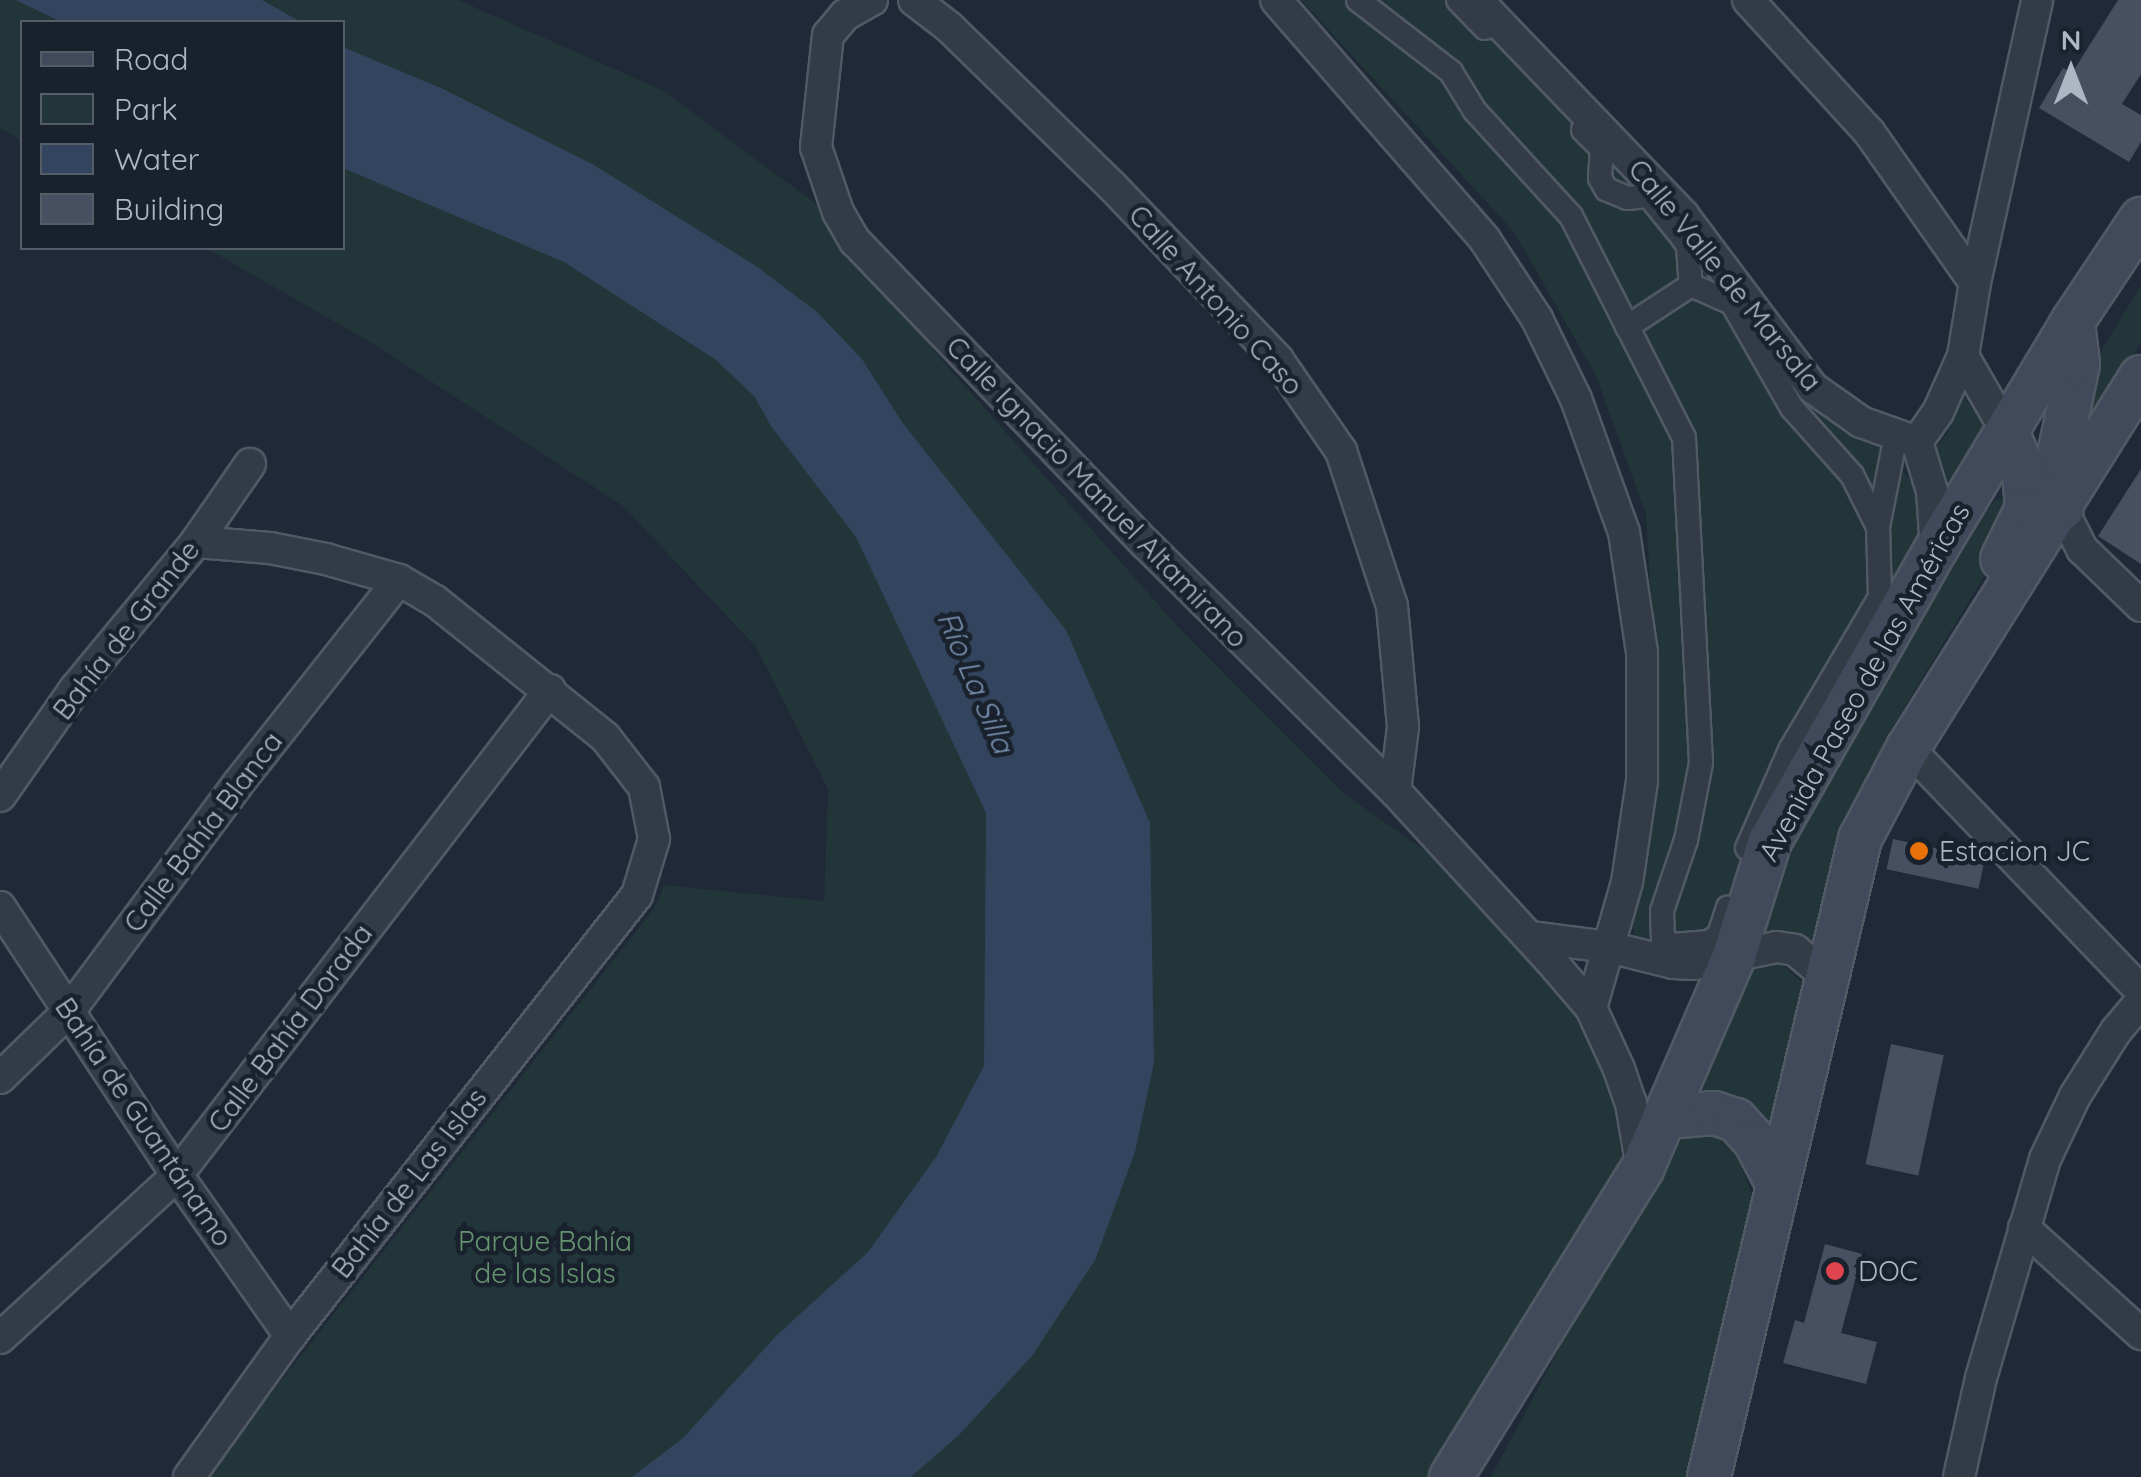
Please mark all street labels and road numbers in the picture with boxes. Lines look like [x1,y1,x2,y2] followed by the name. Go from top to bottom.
[1621,153,1829,397] street label: Calle Valle de Marsala
[1122,198,1310,402] street label: Calle Antonio Caso
[939,330,1255,654] street label: Calle Ignacio Manuel Altamirano
[1751,497,1977,867] street label: Avenida Paseo de las Américas
[46,534,206,726] street label: Bahía de Grande
[117,725,289,939] street label: Calle Bahía Blanca
[201,917,379,1139] street label: Calle Bahía Dorada
[48,991,240,1253] street label: Bahía de Guantánamo
[325,1081,493,1285] street label: Bahía de Las Islas

